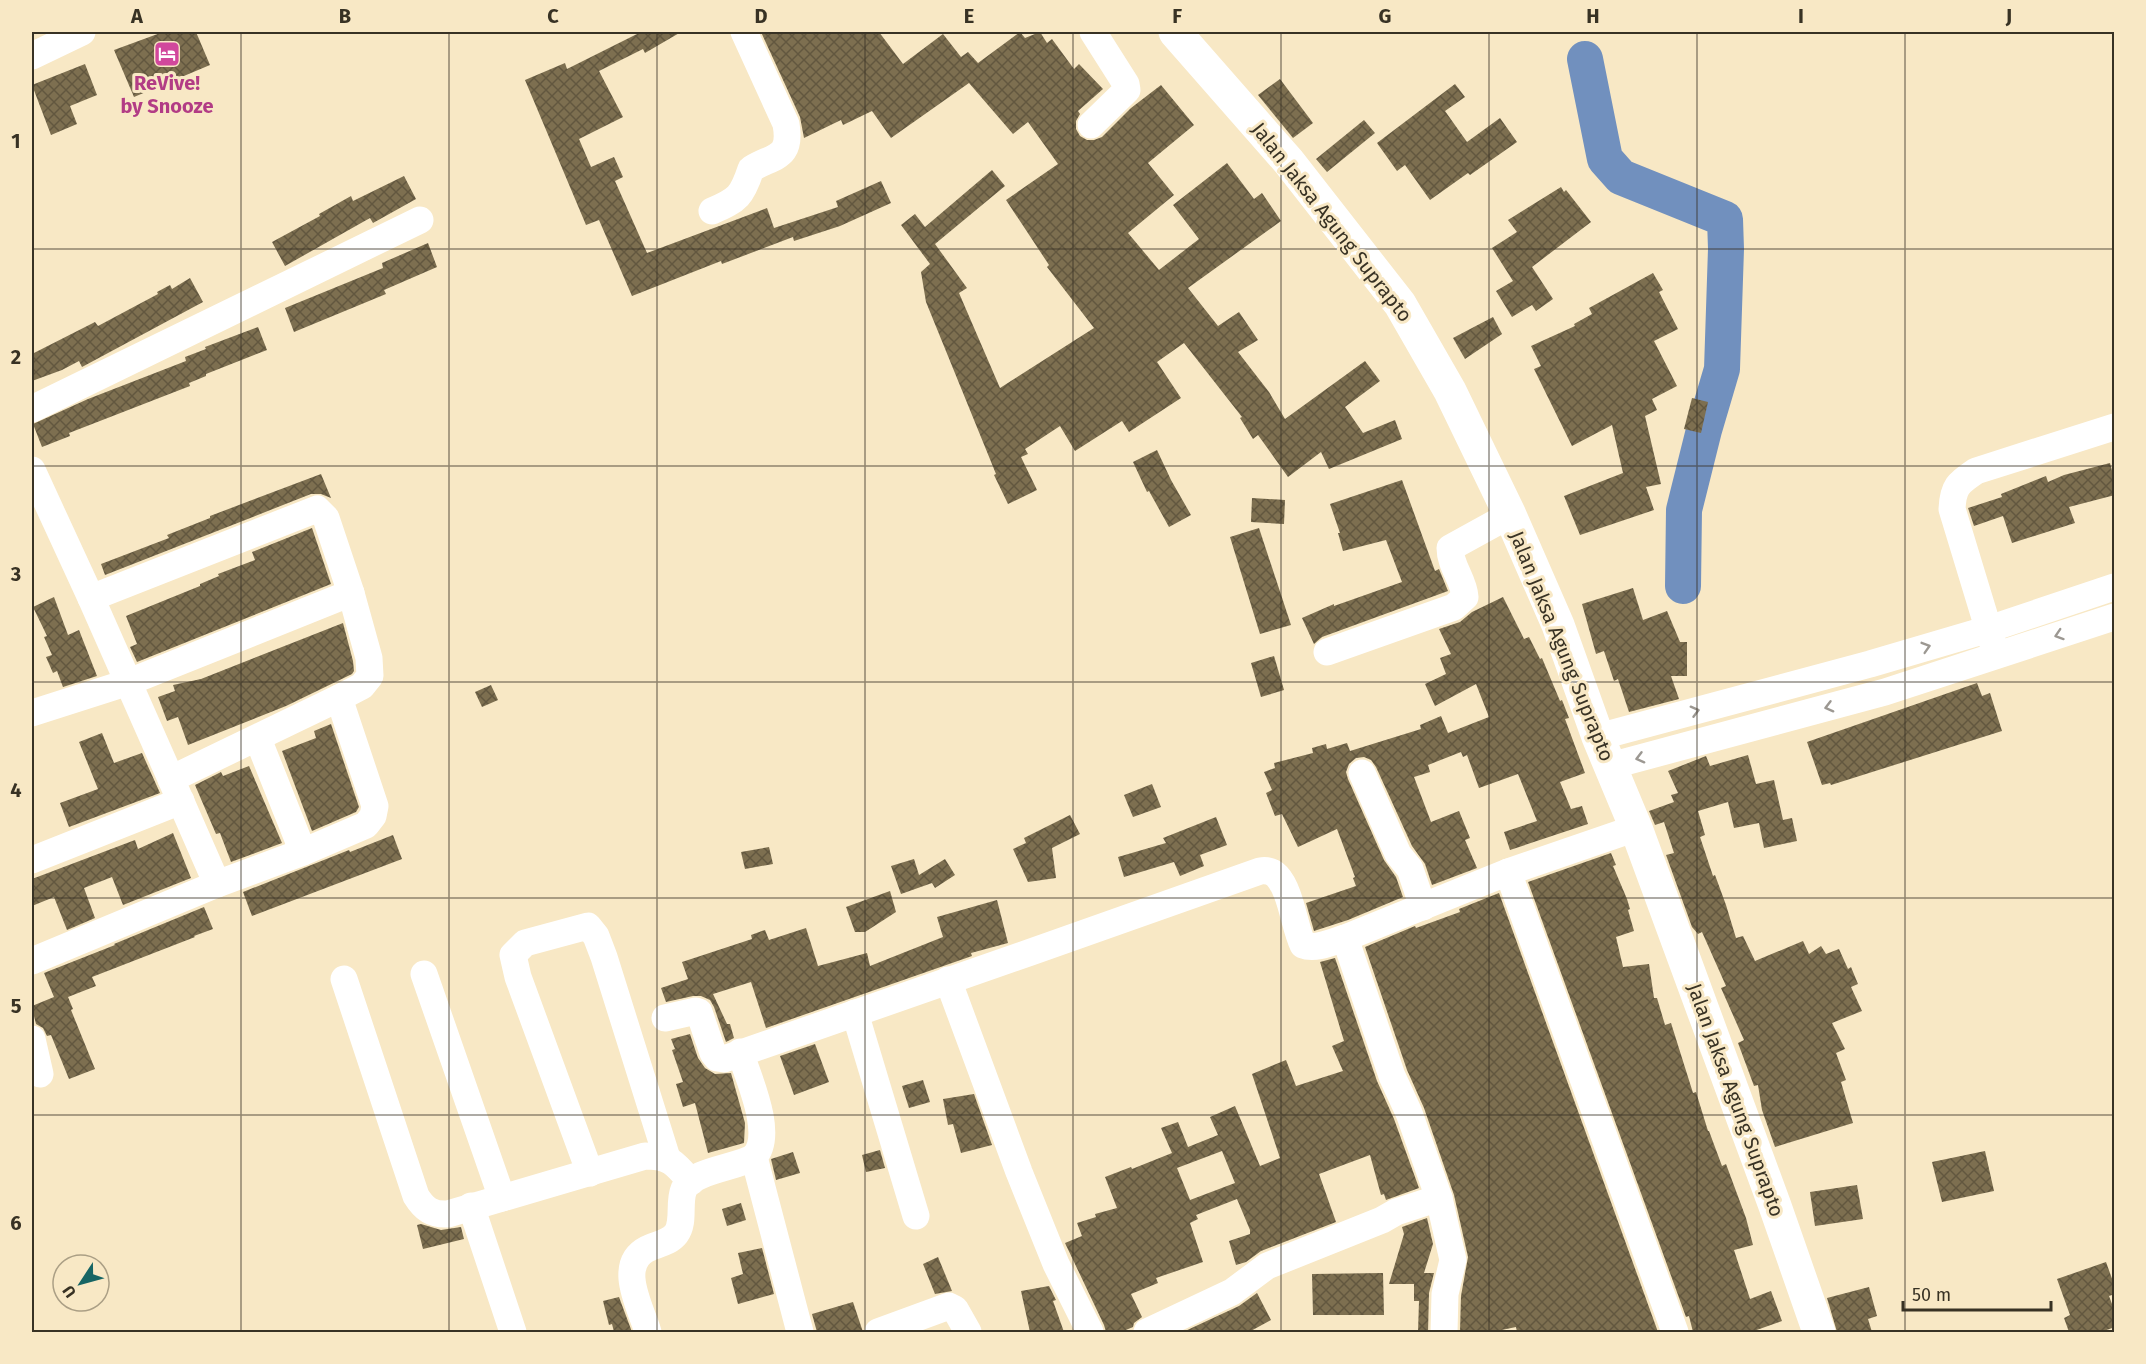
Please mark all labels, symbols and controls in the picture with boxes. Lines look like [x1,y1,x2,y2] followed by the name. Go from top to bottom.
[130,4,144,28] text: A
[339,4,351,28] text: B
[547,4,559,28] text: C
[754,4,768,28] text: D
[964,4,974,28] text: E
[1172,4,1182,28] text: F
[1379,4,1391,28] text: G
[1586,4,1600,28] text: H
[1798,4,1804,28] text: I
[2005,4,2012,28] text: J
[152,39,182,69] hotel icon: ReVive! by Snooze
[120,71,214,118] place label: ReVive! by Snooze
[1247,118,1417,326] street label: Jalan Jaksa Agung Suprapto
[11,129,21,153] text: 1
[11,345,21,369] text: 2
[1505,527,1619,765] street label: Jalan Jaksa Agung Suprapto
[10,562,21,586] text: 3
[2054,628,2065,640] one-way arrow
[1920,642,1931,654] one-way arrow
[1824,700,1834,712] one-way arrow
[1690,706,1700,719] one-way arrow
[1635,751,1646,763] one-way arrow
[10,778,22,802] text: 4
[1683,980,1789,1220] street label: Jalan Jaksa Agung Suprapto
[11,994,22,1018] text: 5
[10,1211,22,1235] text: 6
[51,1253,111,1313] north arrow
[1903,1274,2052,1312] scale bar
[59,1282,80,1301] text: U
[1912,1284,1951,1306] text: 50 m

